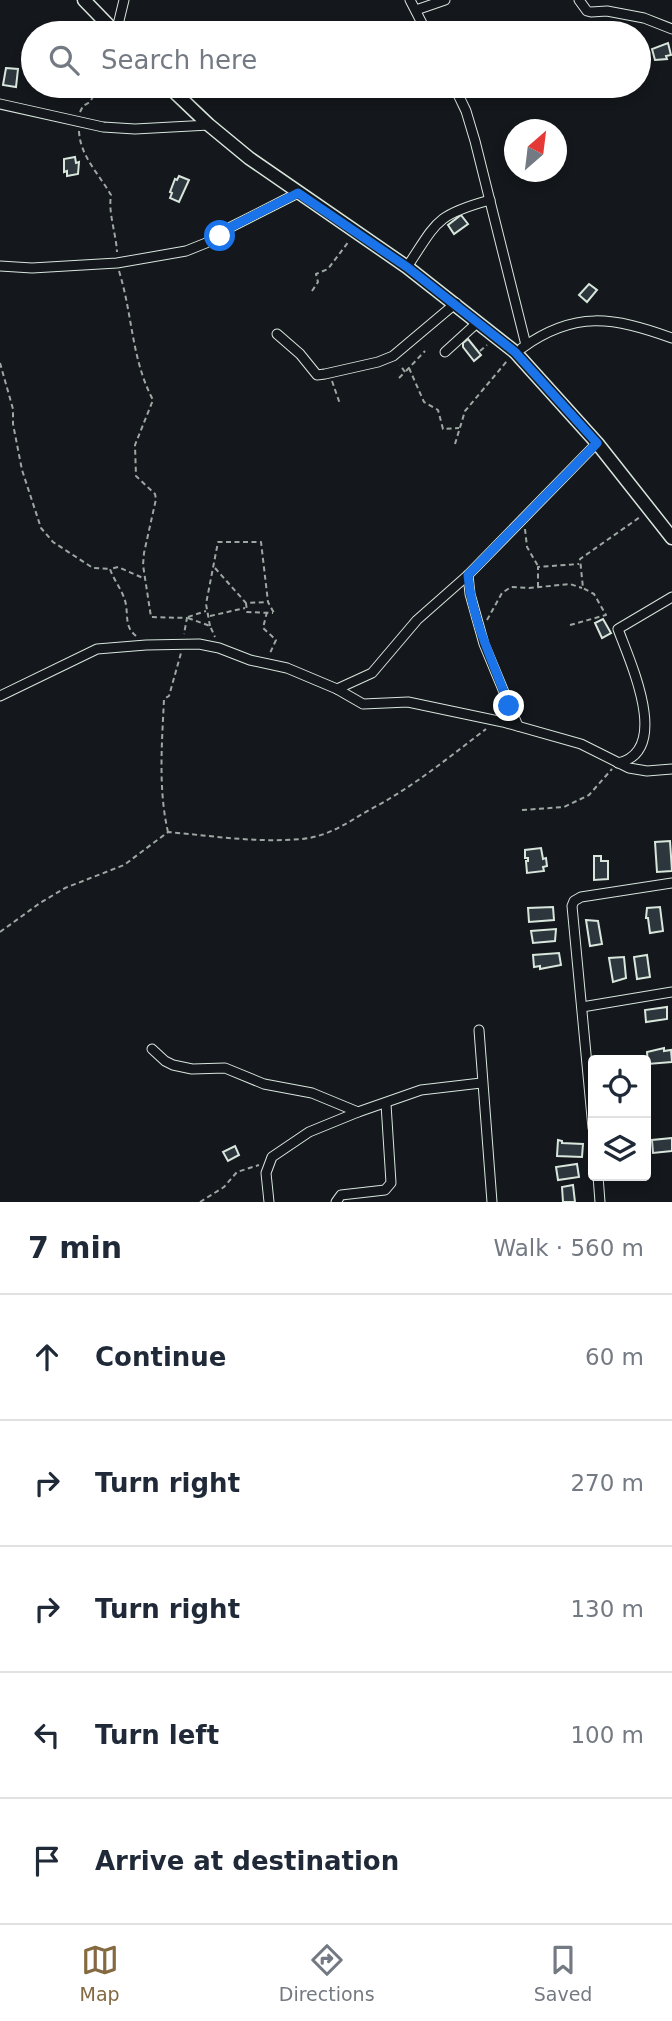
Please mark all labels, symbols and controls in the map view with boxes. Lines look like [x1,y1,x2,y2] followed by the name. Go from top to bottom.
[21,21,651,98] search box
[45,41,83,79] icon: search
[101,45,257,75] text: Search here
[504,119,567,182] north arrow
[204,220,235,251] route start
[493,690,524,721] route end
[588,1055,651,1181] map controls
[588,1055,651,1118] button: locate
[588,1118,651,1181] button: layers
[28,1230,122,1265] text: 7 min
[493,1235,644,1261] text: Walk · 560 m
[28,1338,66,1376] icon: ahead
[95,1342,226,1372] text: Continue
[585,1344,644,1370] text: 60 m
[28,1464,66,1502] icon: right
[95,1468,240,1498] text: Turn right
[570,1470,644,1496] text: 270 m
[28,1590,66,1628] icon: right
[95,1594,240,1624] text: Turn right
[570,1596,644,1622] text: 130 m
[28,1716,66,1754] icon: left
[95,1720,219,1750] text: Turn left
[570,1722,644,1748] text: 100 m
[28,1842,66,1880] icon: arrive
[95,1846,399,1876] text: Arrive at destination
[80,1941,120,2005] tab: Map
[279,1941,375,2005] tab: Directions
[534,1941,592,2005] tab: Saved

